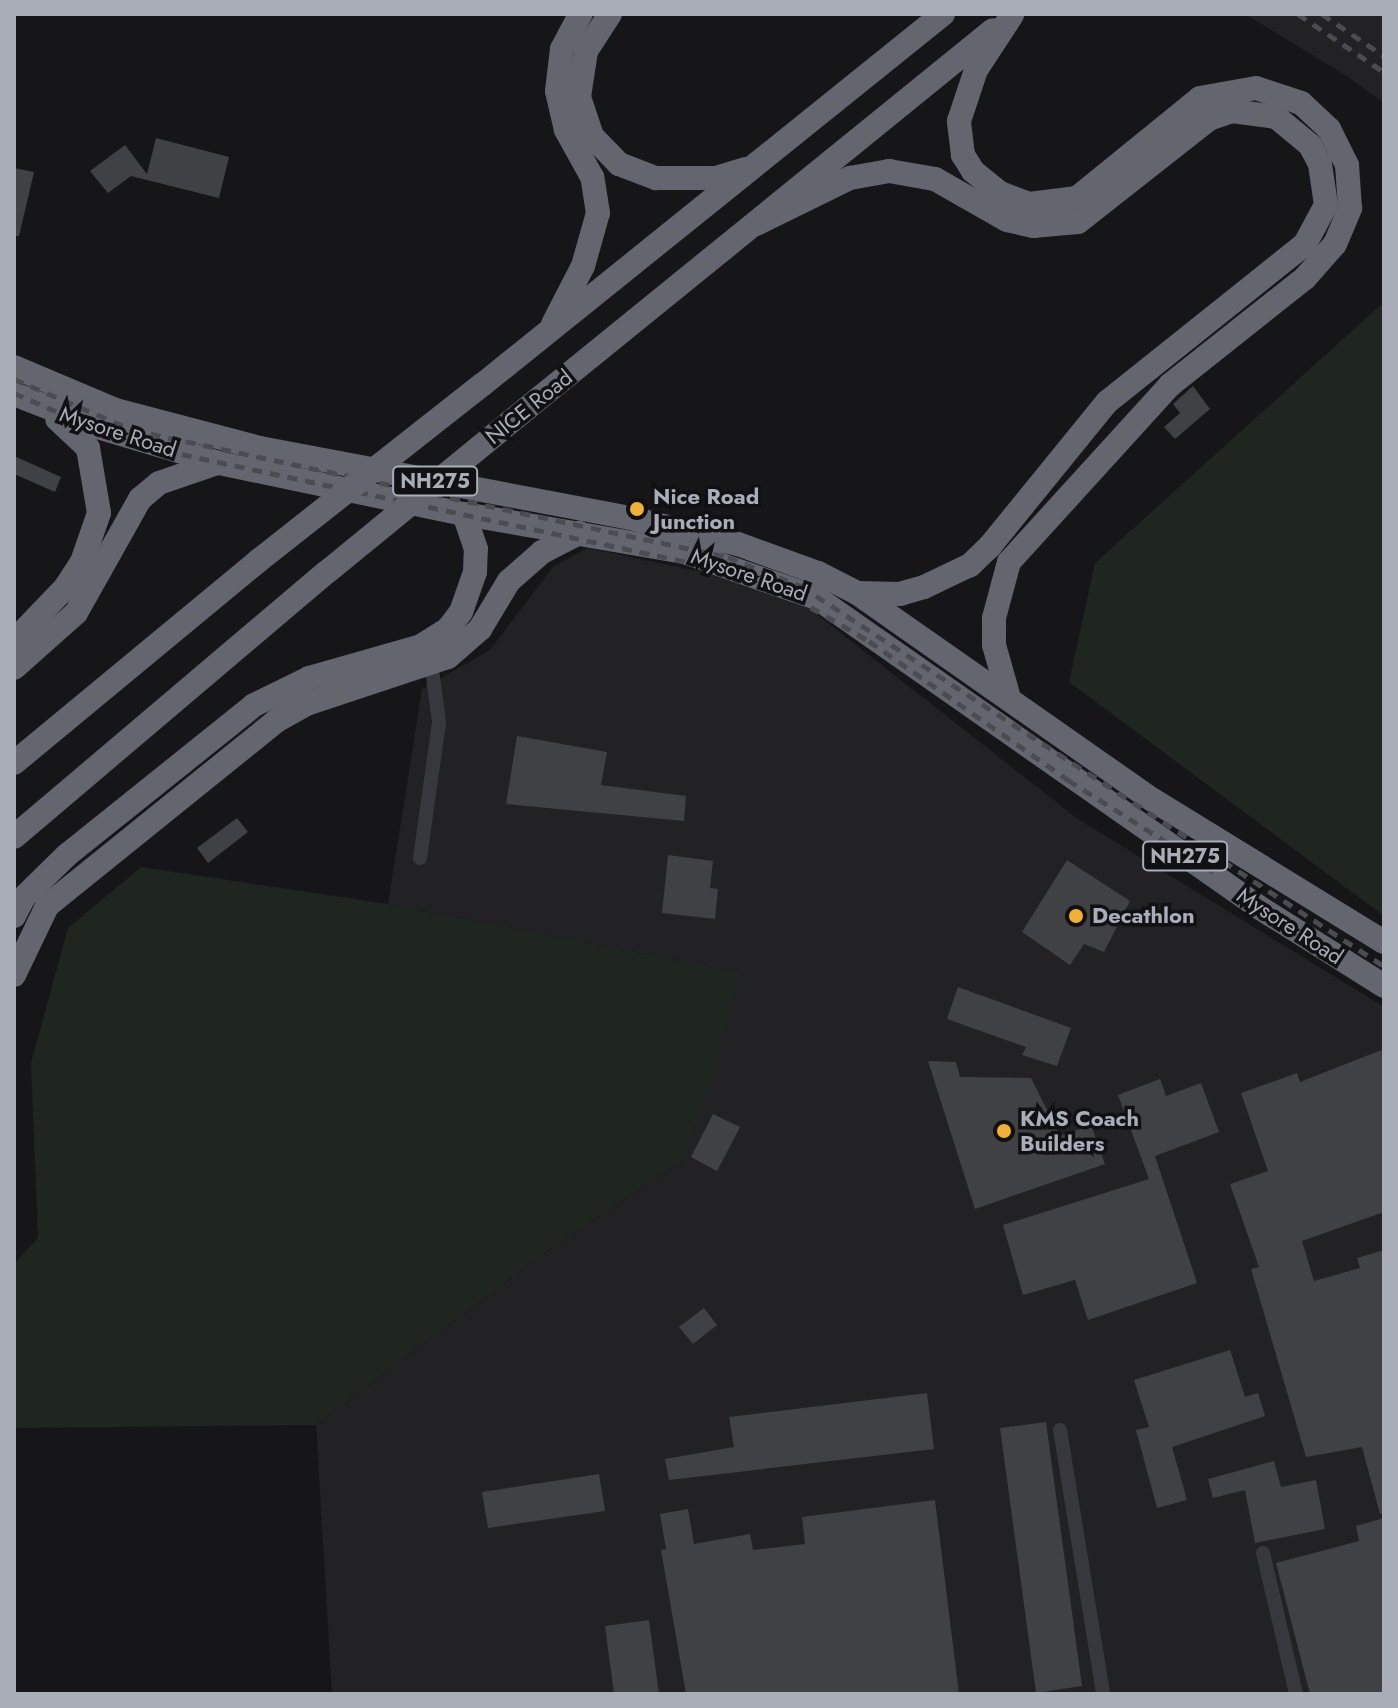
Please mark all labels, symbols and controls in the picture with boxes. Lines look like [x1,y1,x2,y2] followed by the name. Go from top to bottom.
[480,364,578,450] street label: NICE Road
[56,401,180,463] street label: Mysore Road
[391,465,479,497] road number: NH275
[653,483,759,534] place label: Nice Road Junction
[628,500,646,518] marker: Nice Road Junction
[688,543,810,607] street label: Mysore Road
[1141,840,1229,872] road number: NH275
[1232,882,1348,970] street label: Mysore Road
[1092,903,1195,929] place label: Decathlon
[1067,907,1085,925] marker: Decathlon
[1020,1105,1139,1156] place label: KMS Coach Builders
[995,1122,1013,1140] marker: KMS Coach Builders

